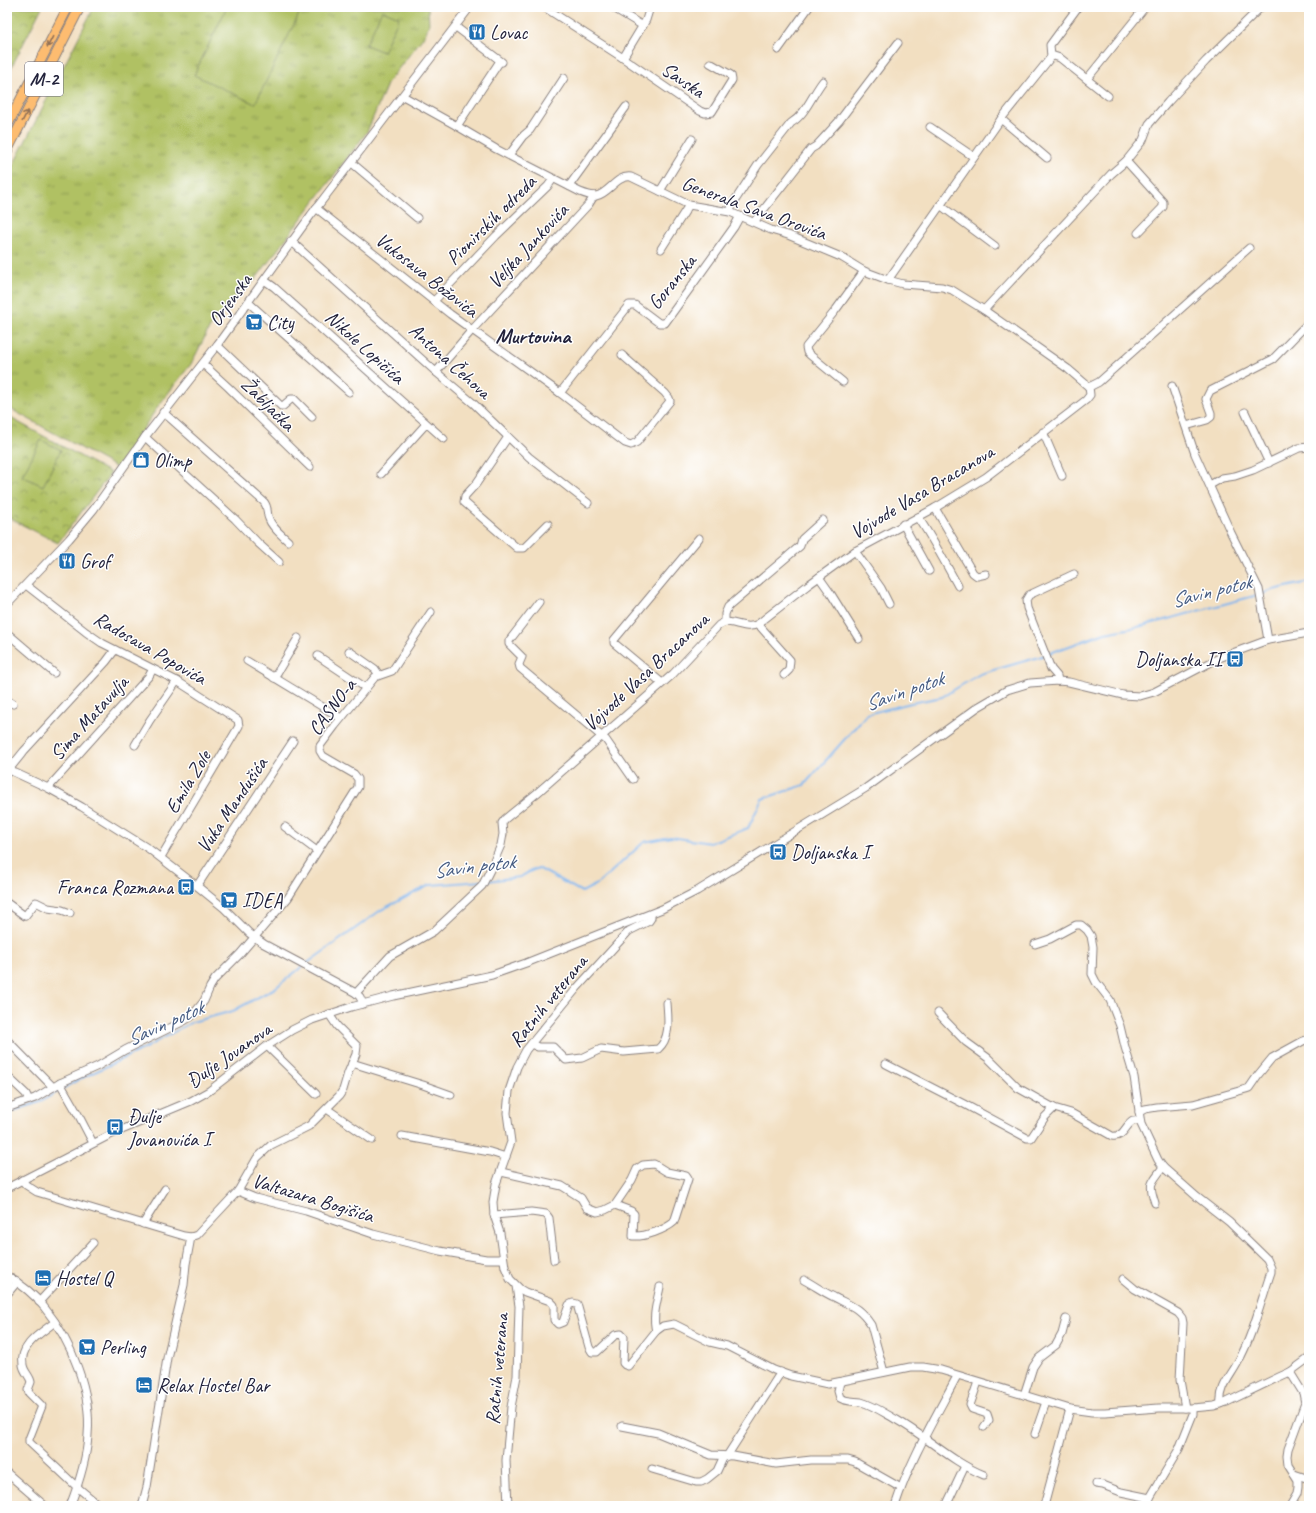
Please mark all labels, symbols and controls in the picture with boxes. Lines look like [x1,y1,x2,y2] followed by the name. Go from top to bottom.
[490,20,528,45] place label: Lovac
[467,22,487,42] restaurant icon: Lovac
[46,36,53,48] one-way arrow
[657,57,711,105] street label: Savska
[25,62,63,96] road number: M-2
[22,110,29,122] one-way arrow
[441,169,542,270] street label: Pionirskih odreda
[678,170,831,246] street label: Generala Sava Orovića
[482,197,575,294] street label: Veljka Jankovića
[371,227,484,324] street label: Vukosava Božovića
[642,248,703,314] street label: Goranska
[203,267,259,331] street label: Orjenska
[320,305,411,390] street label: Nikole Lopičića
[267,310,295,335] place label: City
[244,312,264,332] supermarket icon: City
[404,318,497,406] street label: Antona Čehova
[495,323,572,349] district label: Murtovina
[236,372,301,437] street label: Žabljačka
[846,438,1000,545] street label: Vojvode Vasa Bracanova
[154,448,193,473] place label: Olimp
[131,450,151,470] shop icon: Olimp
[80,549,114,574] place label: Grof
[57,551,77,571] restaurant icon: Grof
[1168,568,1257,613] water label: Savin potok
[89,606,212,691] street label: Radosava Popovića
[578,606,715,737] street label: Vojvode Vasa Bracanova
[1135,647,1226,672] place label: Doljanska II
[1225,649,1245,669] bus stop icon: Doljanska II
[861,664,950,717] water label: Savin potok
[44,669,135,766] street label: Sima Matavulja
[303,673,362,740] street label: CASNO-a
[159,745,217,818] street label: Emila Zole
[191,751,274,858] street label: Vuka Mandušića
[791,840,874,865] place label: Doljanska I
[768,842,788,862] bus stop icon: Doljanska I
[432,848,519,884] water label: Savin potok
[57,875,175,900] place label: Franca Rozmana
[176,877,196,897] bus stop icon: Franca Rozmana
[242,888,284,913] place label: IDEA
[219,890,239,910] supermarket icon: IDEA
[503,949,594,1052] street label: Ratnih veterana
[122,993,211,1051] water label: Savin potok
[182,1016,278,1093] street label: Đulje Jovanova
[127,1104,216,1152] place label: Đulje Jovanovića I
[105,1117,125,1137] bus stop icon: Đulje Jovanovića I
[249,1168,378,1229] street label: Valtazara Bogišića
[56,1266,114,1291] place label: Hostel Q
[33,1268,53,1288] hotel icon: Hostel Q
[480,1311,514,1425] street label: Ratnih veterana
[100,1335,147,1360] place label: Perling
[77,1337,97,1357] supermarket icon: Perling
[157,1373,271,1398] place label: Relax Hostel Bar
[134,1375,154,1395] hotel icon: Relax Hostel Bar

